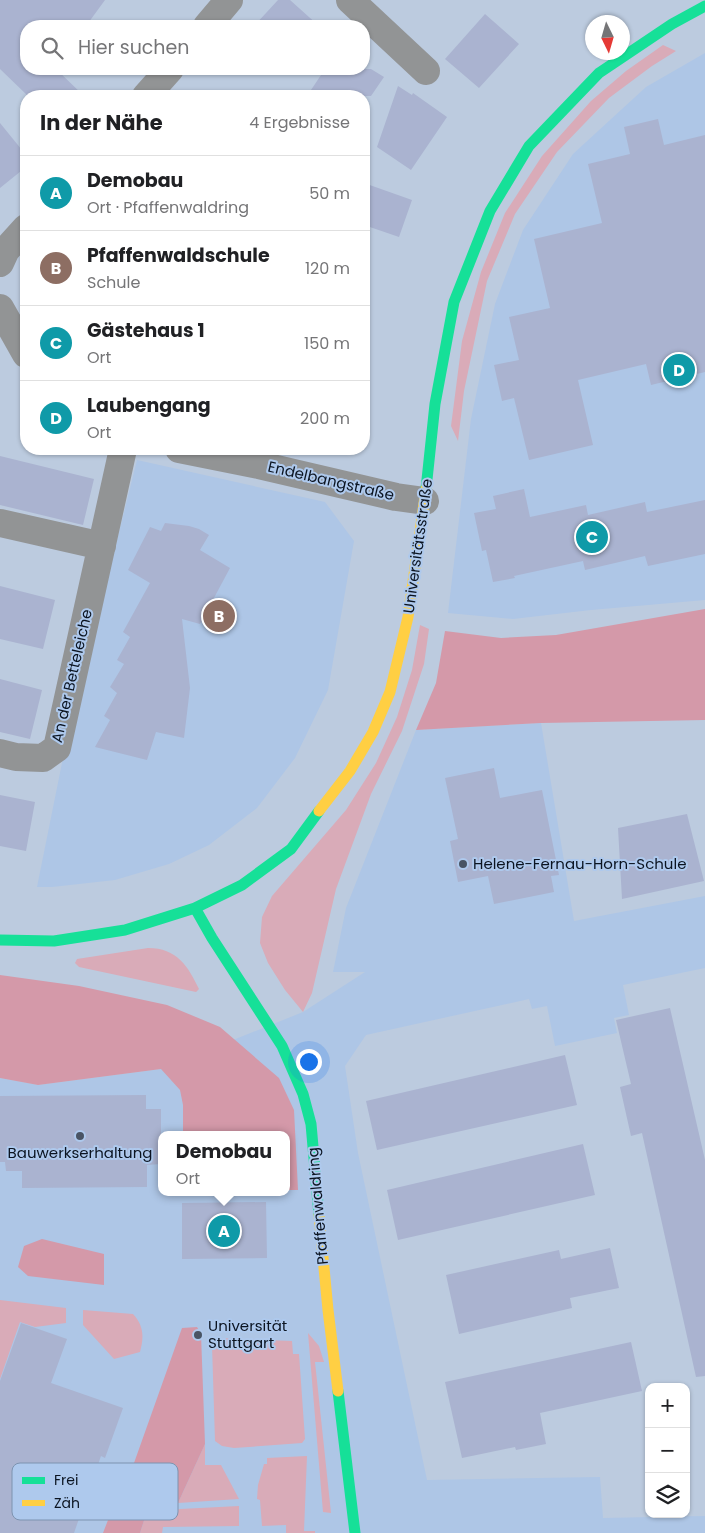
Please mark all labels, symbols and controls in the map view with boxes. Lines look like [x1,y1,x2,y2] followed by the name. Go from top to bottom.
[585,15,630,60] north arrow
[20,20,370,75] search box
[38,34,66,62] icon: search
[78,34,189,61] text: Hier suchen
[40,108,163,137] text: In der Nähe
[249,111,350,134] text: 4 Ergebnisse
[87,167,183,194] text: Demobau
[50,182,62,205] text: A
[309,182,350,205] text: 50 m
[87,196,249,219] text: Ort · Pfaffenwaldring
[87,242,270,269] text: Pfaffenwaldschule
[51,257,61,280] text: B
[305,257,350,280] text: 120 m
[87,271,140,294] text: Schule
[87,317,205,344] text: Gästehaus 1
[50,332,62,355] text: C
[304,332,350,355] text: 150 m
[87,346,111,369] text: Ort
[663,351,695,389] pin: D
[87,392,211,419] text: Laubengang
[50,407,62,430] text: D
[300,407,350,430] text: 200 m
[87,421,111,444] text: Ort
[266,456,396,505] street label: Endelbangstraße
[398,477,437,615] street label: Universitätsstraße
[576,518,608,556] pin: C
[203,597,235,635] pin: B
[46,607,97,745] street label: An der Betteleiche
[473,853,686,874] place label: Helene-Fernau-Horn-Schule
[457,858,469,870] marker: Helene-Fernau-Horn-Schule
[296,1049,322,1075] your location
[74,1130,86,1142] marker: Bauwerkserhaltung
[158,1131,290,1196] popup
[176,1138,272,1165] text: Demobau
[8,1142,152,1163] place label: Bauwerkserhaltung
[302,1146,333,1266] street label: Pfaffenwaldring
[176,1167,200,1190] text: Ort
[208,1212,240,1250] pin: A
[208,1315,287,1353] place label: Universität Stuttgart
[192,1329,204,1341] marker: Universität Stuttgart
[645,1383,690,1518] map controls
[645,1383,690,1428] button: +
[645,1428,690,1473] button: −
[12,1463,178,1520] legend
[54,1470,78,1490] text: Frei
[645,1473,690,1518] button: layers
[54,1493,80,1513] text: Zäh

